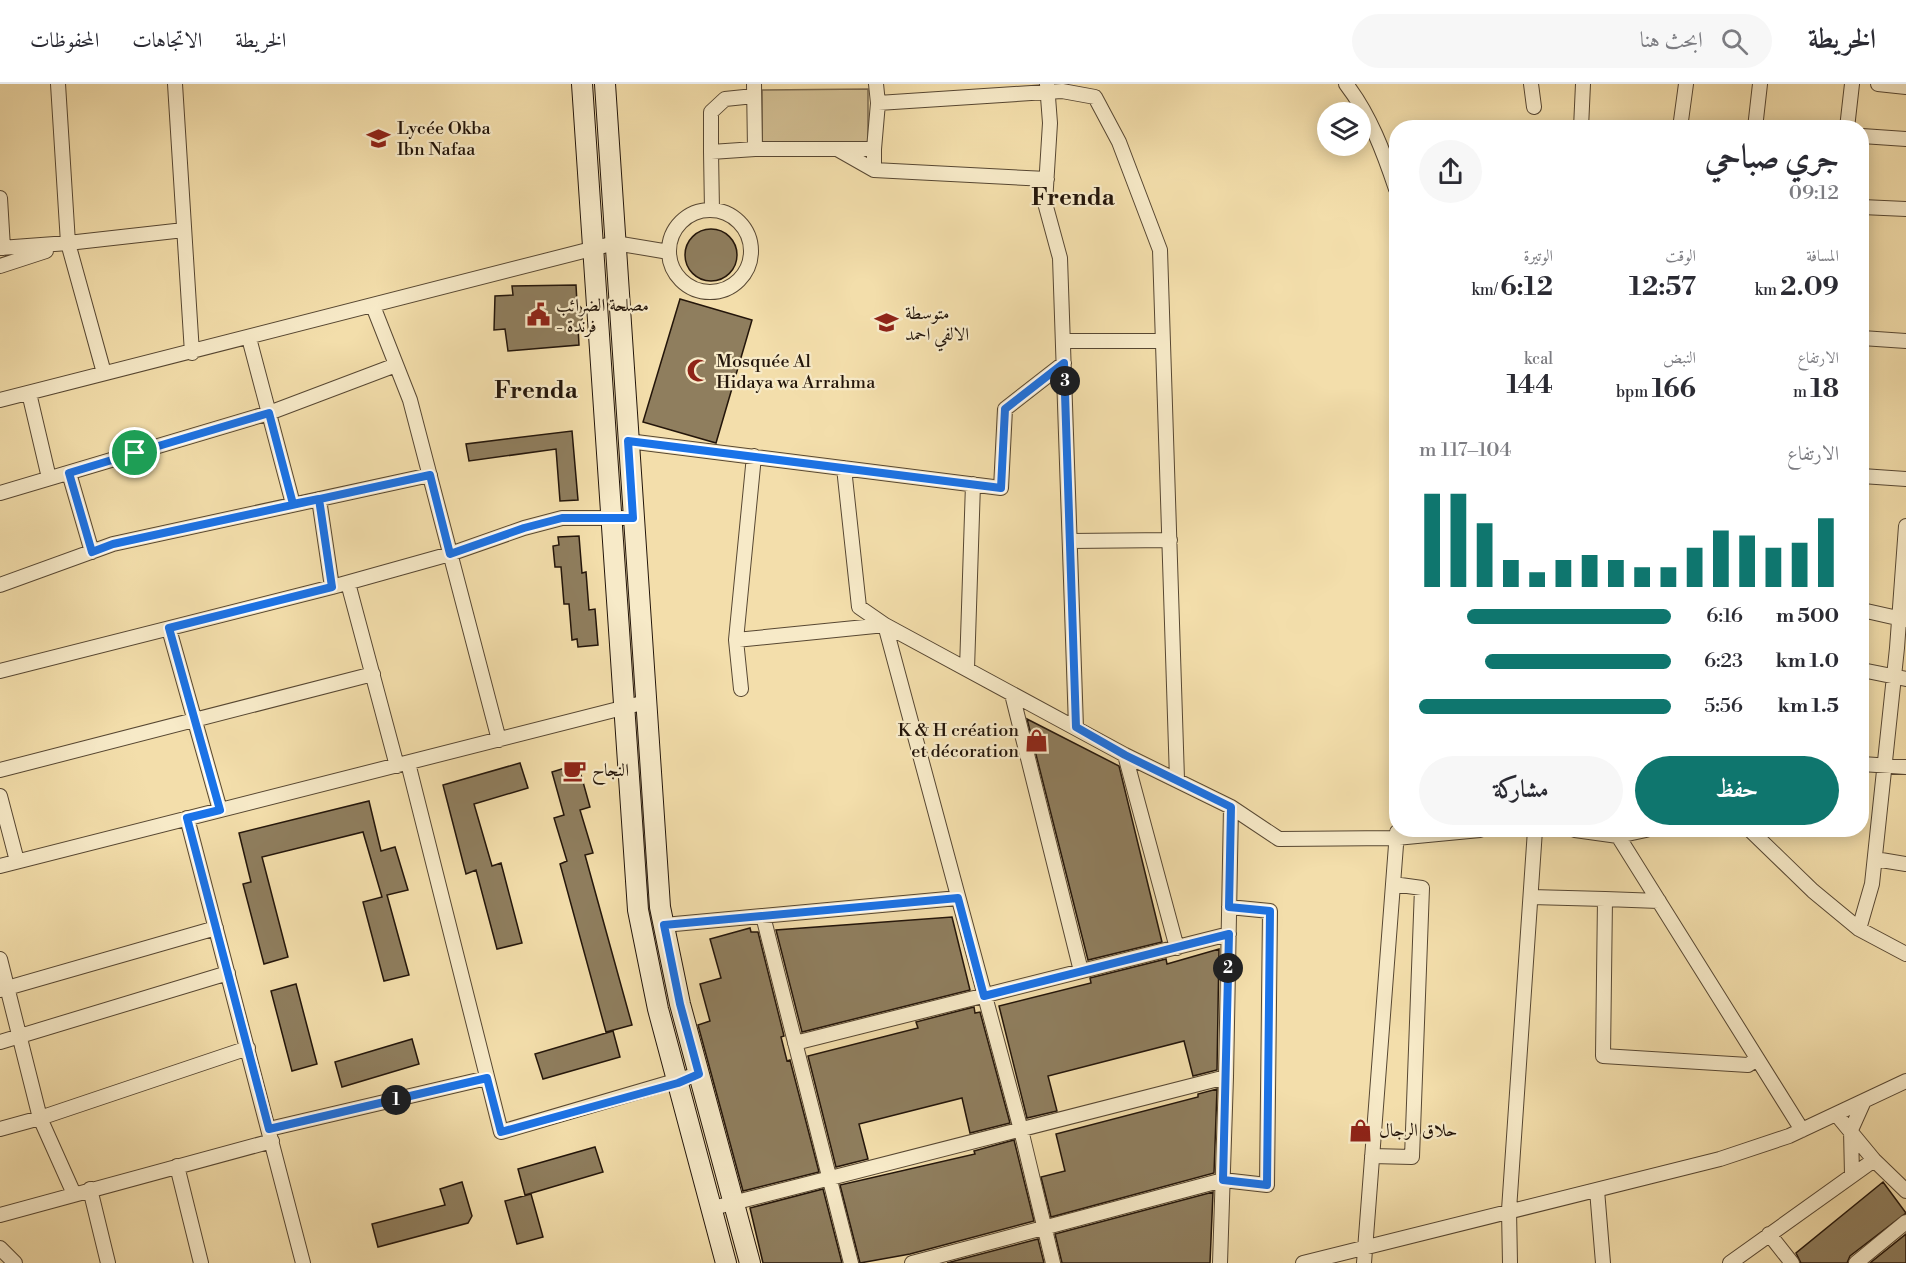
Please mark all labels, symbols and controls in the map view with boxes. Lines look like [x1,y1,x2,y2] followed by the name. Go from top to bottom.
[1352,14,1772,68] search box
[1808,22,1876,57] text: الخريطة
[1718,25,1751,58] icon: search
[1640,27,1703,54] text: ابحث هنا
[30,28,99,54] text: المحفوظات
[132,28,202,54] text: الاتجاهات
[235,28,286,54] text: الخريطة
[1317,102,1371,156] map controls
[1317,102,1371,156] button: layers
[397,117,492,161] place label: Lycée Okba Ibn Nafaa
[366,125,392,151] school or university icon: Lycée Okba Ibn Nafaa
[1705,138,1839,179] text: جري صباحي
[1419,140,1482,203] button: share
[1789,181,1839,206] text: 09:12
[1031,183,1116,213] district label: Frenda
[1523,246,1553,266] text: الوتيرة
[1665,246,1696,266] text: الوقت
[1806,246,1839,266] text: المسافة
[1500,271,1553,303] text: 6:12
[1629,271,1696,303] text: 12:57
[1780,271,1839,303] text: 2.09
[1472,280,1500,300] text: /km
[1755,280,1780,300] text: km
[556,294,649,338] place label: مصلحة الضرائب - فرندة
[525,302,551,328] public building icon: مصلحة الضرائب - فرندة
[905,302,969,352] place label: متوسطة الالفي احمد
[874,310,900,336] school or university icon: متوسطة الالفي احمد
[1663,348,1696,368] text: النبض
[1797,348,1839,368] text: الارتفاع
[1524,349,1553,369] text: kcal
[716,350,876,394] place label: Mosquée Al Hidaya wa Arrahma
[685,358,711,384] mosque icon: Mosquée Al Hidaya wa Arrahma
[1050,366,1080,396] pin: 3
[1506,369,1553,401] text: 144
[1060,371,1070,391] text: 3
[1652,373,1696,405] text: 166
[1810,373,1839,405] text: 18
[494,376,579,406] district label: Frenda
[1616,382,1652,402] text: bpm
[1793,382,1810,402] text: m
[109,427,160,478] pin
[118,436,151,469] icon: arrive
[1419,438,1511,463] text: 104–117 m
[1787,442,1839,467] text: الارتفاع
[1706,604,1743,629] text: 6:16
[1776,604,1839,629] text: 500 m
[1704,649,1743,674] text: 6:23
[1775,649,1839,674] text: 1.0 km
[1704,694,1743,719] text: 5:56
[1778,694,1839,719] text: 1.5 km
[898,719,1019,763] place label: K & H création et décoration
[1024,727,1050,753] shop icon: K & H création et décoration
[1419,756,1623,825] button: مشاركة
[1635,756,1839,825] button: حفظ
[561,757,587,783] cafe icon: النجاح
[592,759,629,786] place label: النجاح
[1213,953,1243,983] pin: 2
[1223,958,1233,978] text: 2
[381,1085,411,1115] pin: 1
[392,1090,400,1110] text: 1
[1348,1117,1374,1143] shop icon: حلاق الرجال
[1379,1119,1457,1142] place label: حلاق الرجال

